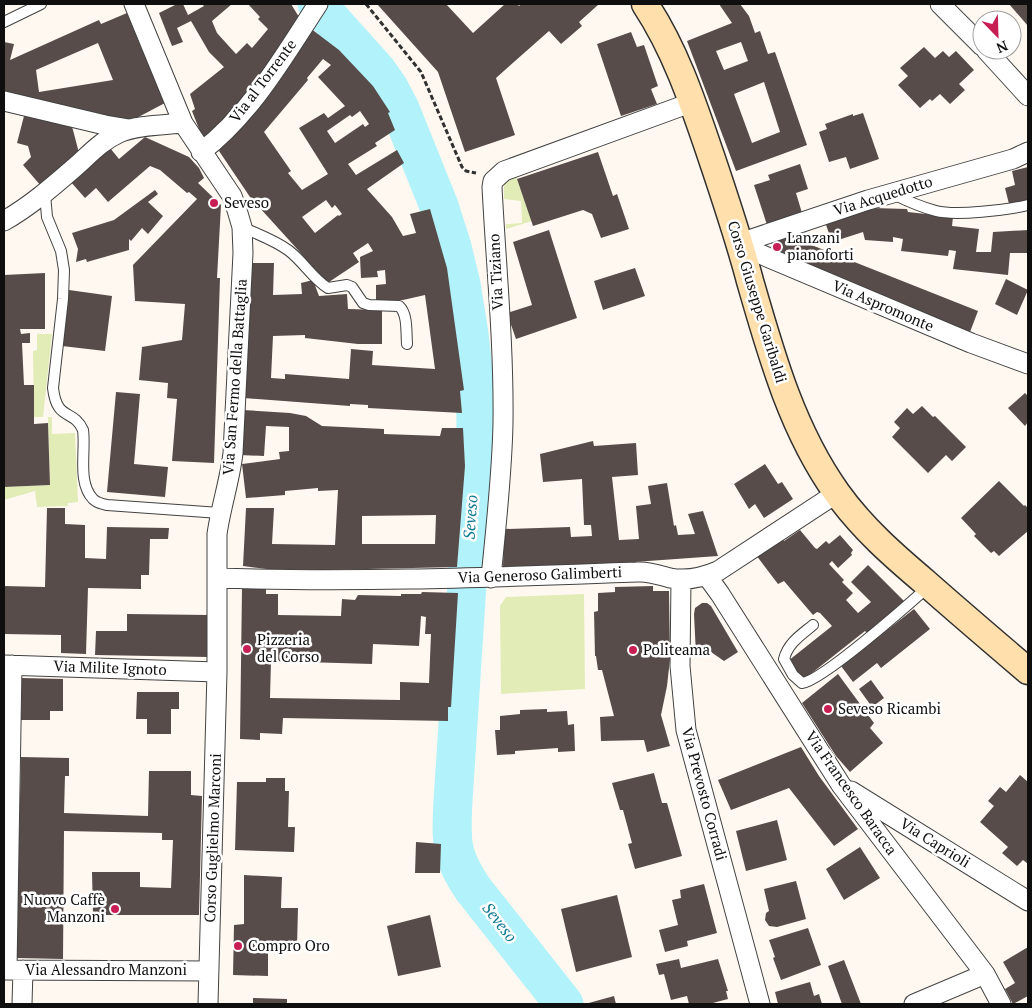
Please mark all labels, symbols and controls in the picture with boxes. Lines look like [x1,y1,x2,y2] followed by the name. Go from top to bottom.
[972,10,1022,60] north arrow
[224,35,300,126] street label: Via al Torrente
[993,37,1011,58] text: N
[831,171,935,220] street label: Via Acquedotto
[224,192,269,212] place label: Seveso
[208,197,220,209] marker: Seveso
[724,218,792,385] street label: Corso Giuseppe Garibaldi
[787,227,854,264] place label: Lanzani pianoforti
[483,233,507,311] street label: Via Tiziano
[771,241,783,253] marker: Lanzani pianoforti
[830,275,937,335] street label: Via Aspromonte
[217,278,251,476] street label: Via San Fermo della Battaglia
[457,494,483,540] water label: Seveso
[458,561,622,587] street label: Via Generoso Galimberti
[257,629,319,666] place label: Pizzeria del Corso
[643,639,710,659] place label: Politeama
[241,643,253,655] marker: Pizzeria del Corso
[627,644,639,656] marker: Politeama
[53,655,167,679] street label: Via Milite Ignoto
[838,698,941,718] place label: Seveso Ricambi
[822,703,834,715] marker: Seveso Ricambi
[678,725,732,863] street label: Via Prevosto Corradi
[801,726,902,859] street label: Via Francesco Baracca
[199,753,225,923] street label: Corso Guglielmo Marconi
[897,813,974,872] street label: Via Caprioli
[23,889,105,926] place label: Nuovo Caffè Manzoni
[478,898,522,946] water label: Seveso
[109,903,121,915] marker: Nuovo Caffè Manzoni
[248,935,330,955] place label: Compro Oro
[232,940,244,952] marker: Compro Oro
[25,959,187,979] street label: Via Alessandro Manzoni

